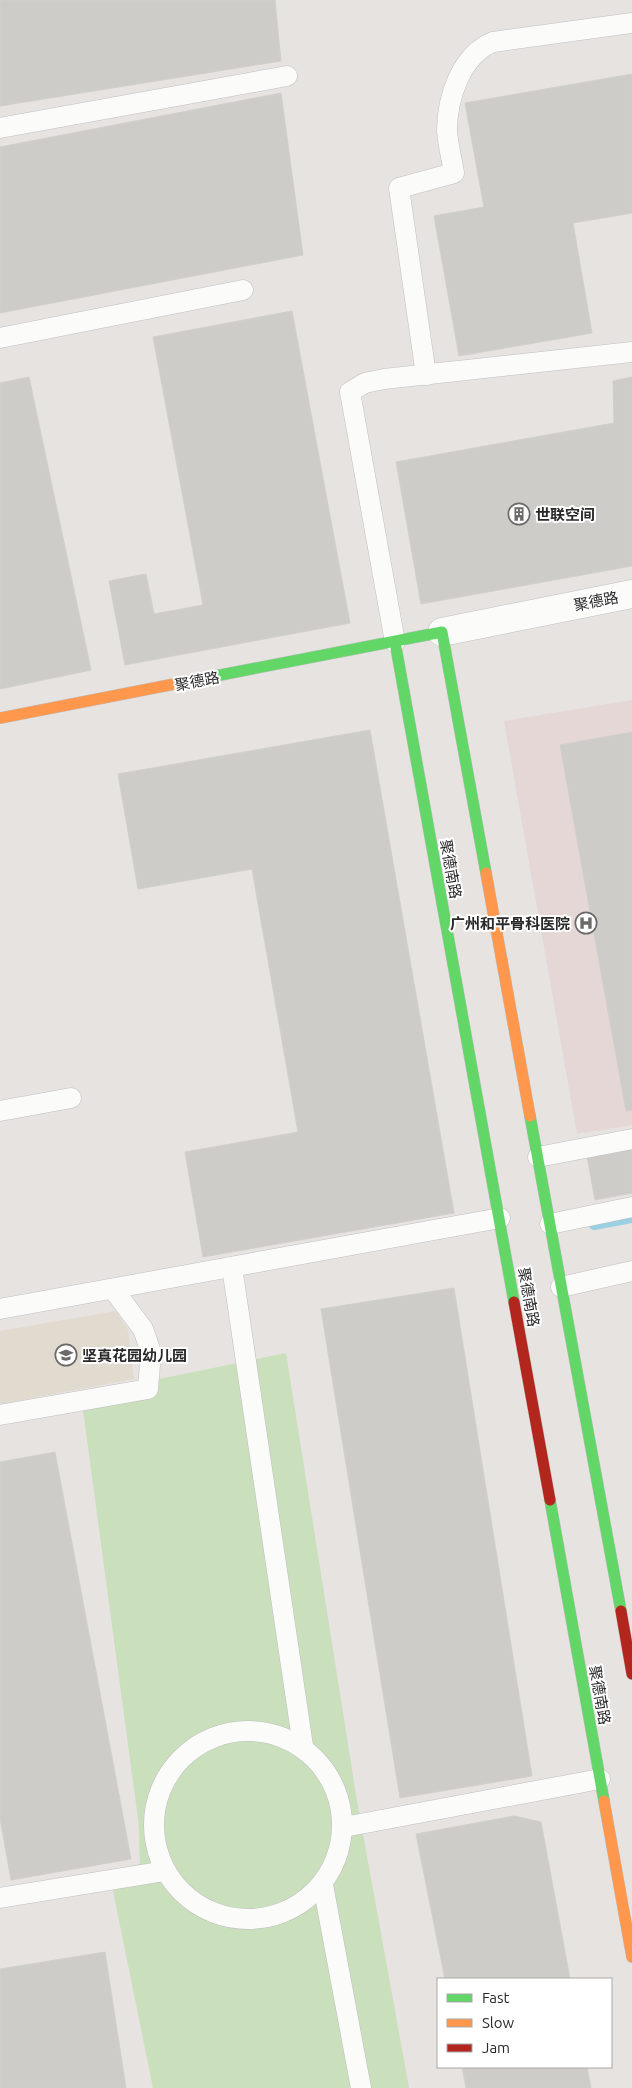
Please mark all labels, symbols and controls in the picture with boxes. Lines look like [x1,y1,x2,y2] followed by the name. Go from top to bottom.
[507,502,531,526] building icon: 世联空间
[535,506,595,523] place label: 世联空间
[572,588,620,614] street label: 聚德路
[173,668,221,694] street label: 聚德路
[437,838,465,900] street label: 聚德南路
[574,911,598,935] hospital icon: 广州和平骨科医院
[450,915,570,932] place label: 广州和平骨科医院
[515,1266,543,1328] street label: 聚德南路
[54,1343,78,1367] school or university icon: 坚真花园幼儿园
[82,1347,187,1364] place label: 坚真花园幼儿园
[586,1664,614,1726] street label: 聚德南路
[437,1978,612,2068] legend
[482,1989,510,2006] text: Fast
[482,2014,515,2031] text: Slow
[482,2039,510,2056] text: Jam

